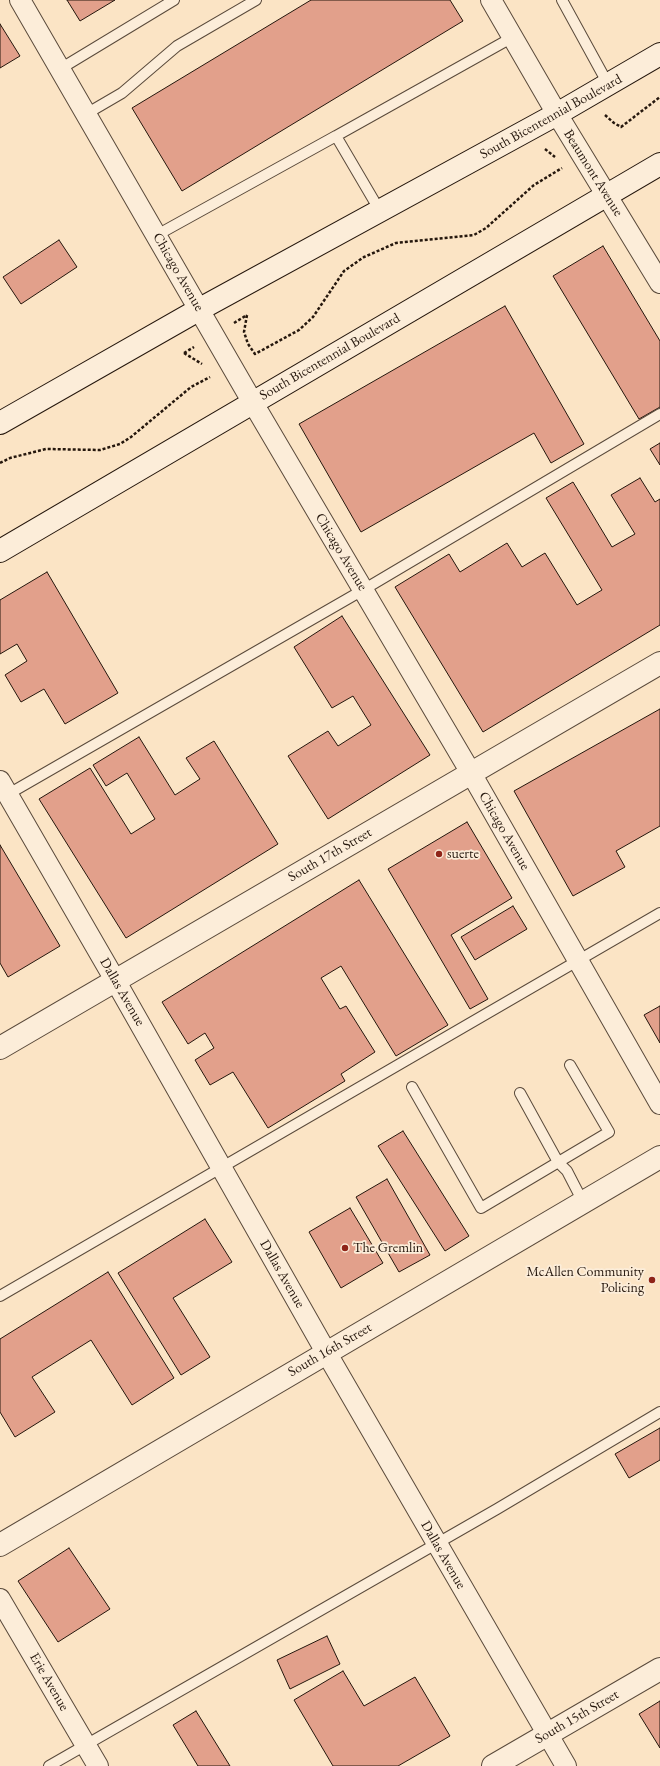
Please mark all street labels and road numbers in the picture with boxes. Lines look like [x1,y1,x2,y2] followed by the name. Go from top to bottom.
[477,71,625,163] street label: South Bicentennial Boulevard
[560,126,626,220] street label: Beaumont Avenue
[149,230,207,314] street label: Chicago Avenue
[257,310,403,404] street label: South Bicentennial Boulevard
[311,510,371,594] street label: Chicago Avenue
[475,789,533,873] street label: Chicago Avenue
[285,824,375,886] street label: South 17th Street
[96,955,148,1029] street label: Dallas Avenue
[256,1237,308,1311] street label: Dallas Avenue
[285,1319,375,1381] street label: South 16th Street
[417,1518,469,1592] street label: Dallas Avenue
[26,1650,72,1714] street label: Erie Avenue
[532,1686,622,1748] street label: South 15th Street

